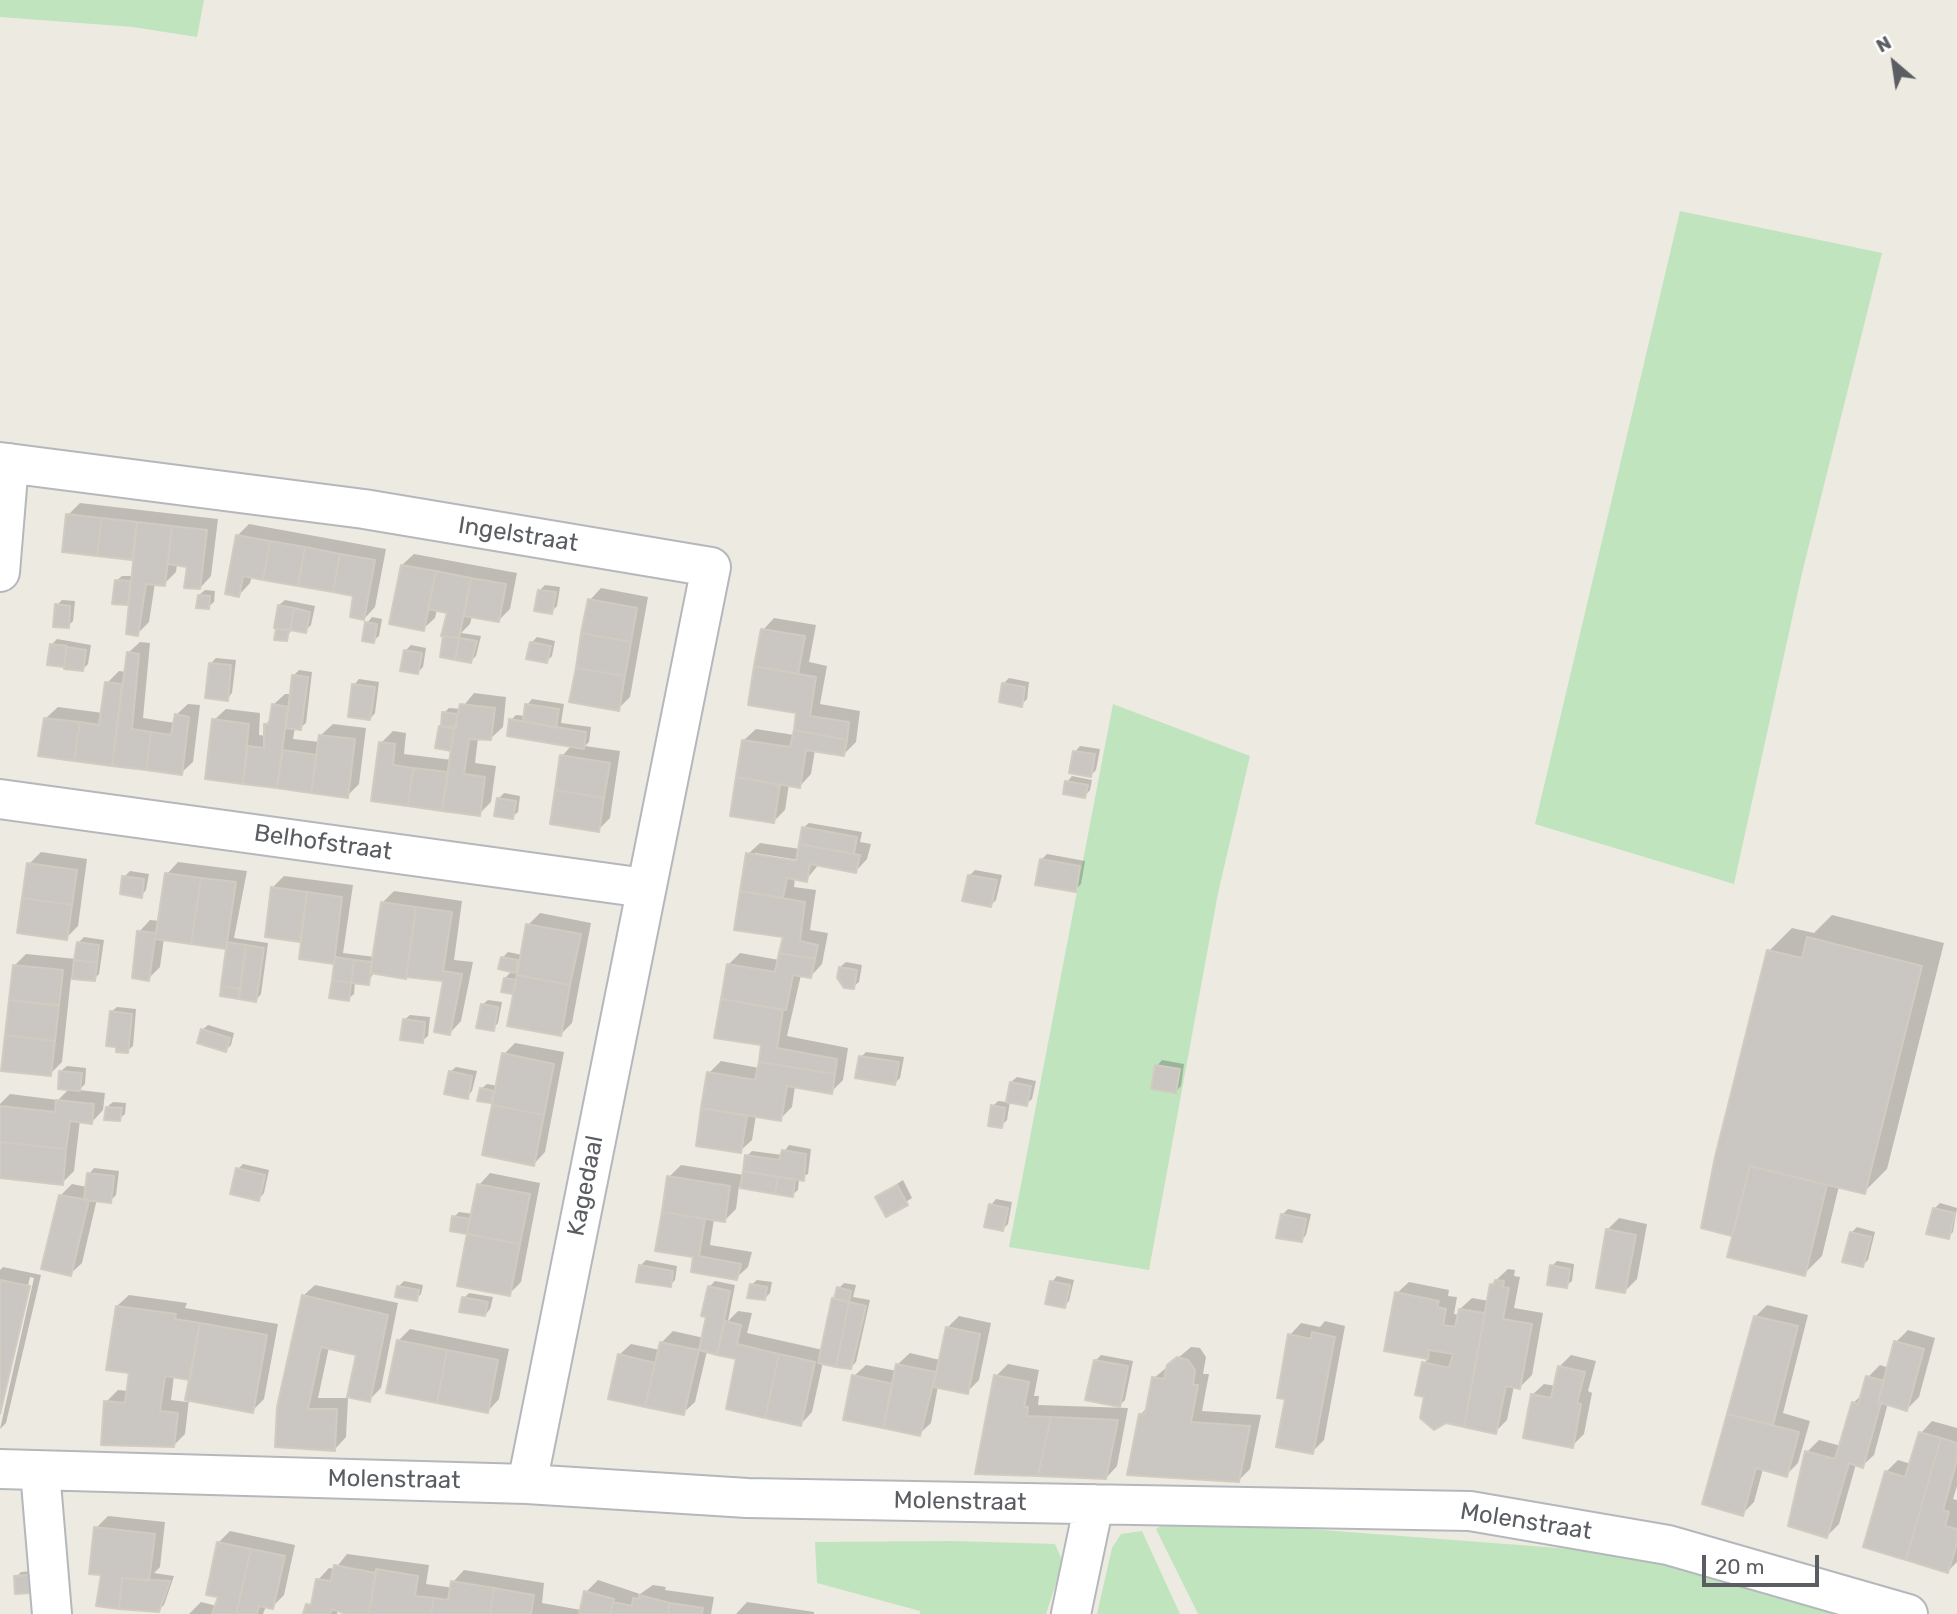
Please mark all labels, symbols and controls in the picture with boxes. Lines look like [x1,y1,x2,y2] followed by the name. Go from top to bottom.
[1859,28,1929,98] north arrow
[1872,31,1895,58] text: N
[456,511,580,559] street label: Ingelstraat
[252,819,394,867] street label: Belhofstraat
[562,1133,610,1239] street label: Kagedaal
[327,1464,461,1496] street label: Molenstraat
[893,1486,1027,1518] street label: Molenstraat
[1458,1497,1594,1547] street label: Molenstraat
[1705,1540,1822,1584] scale bar
[1715,1554,1764,1579] text: 20 m

